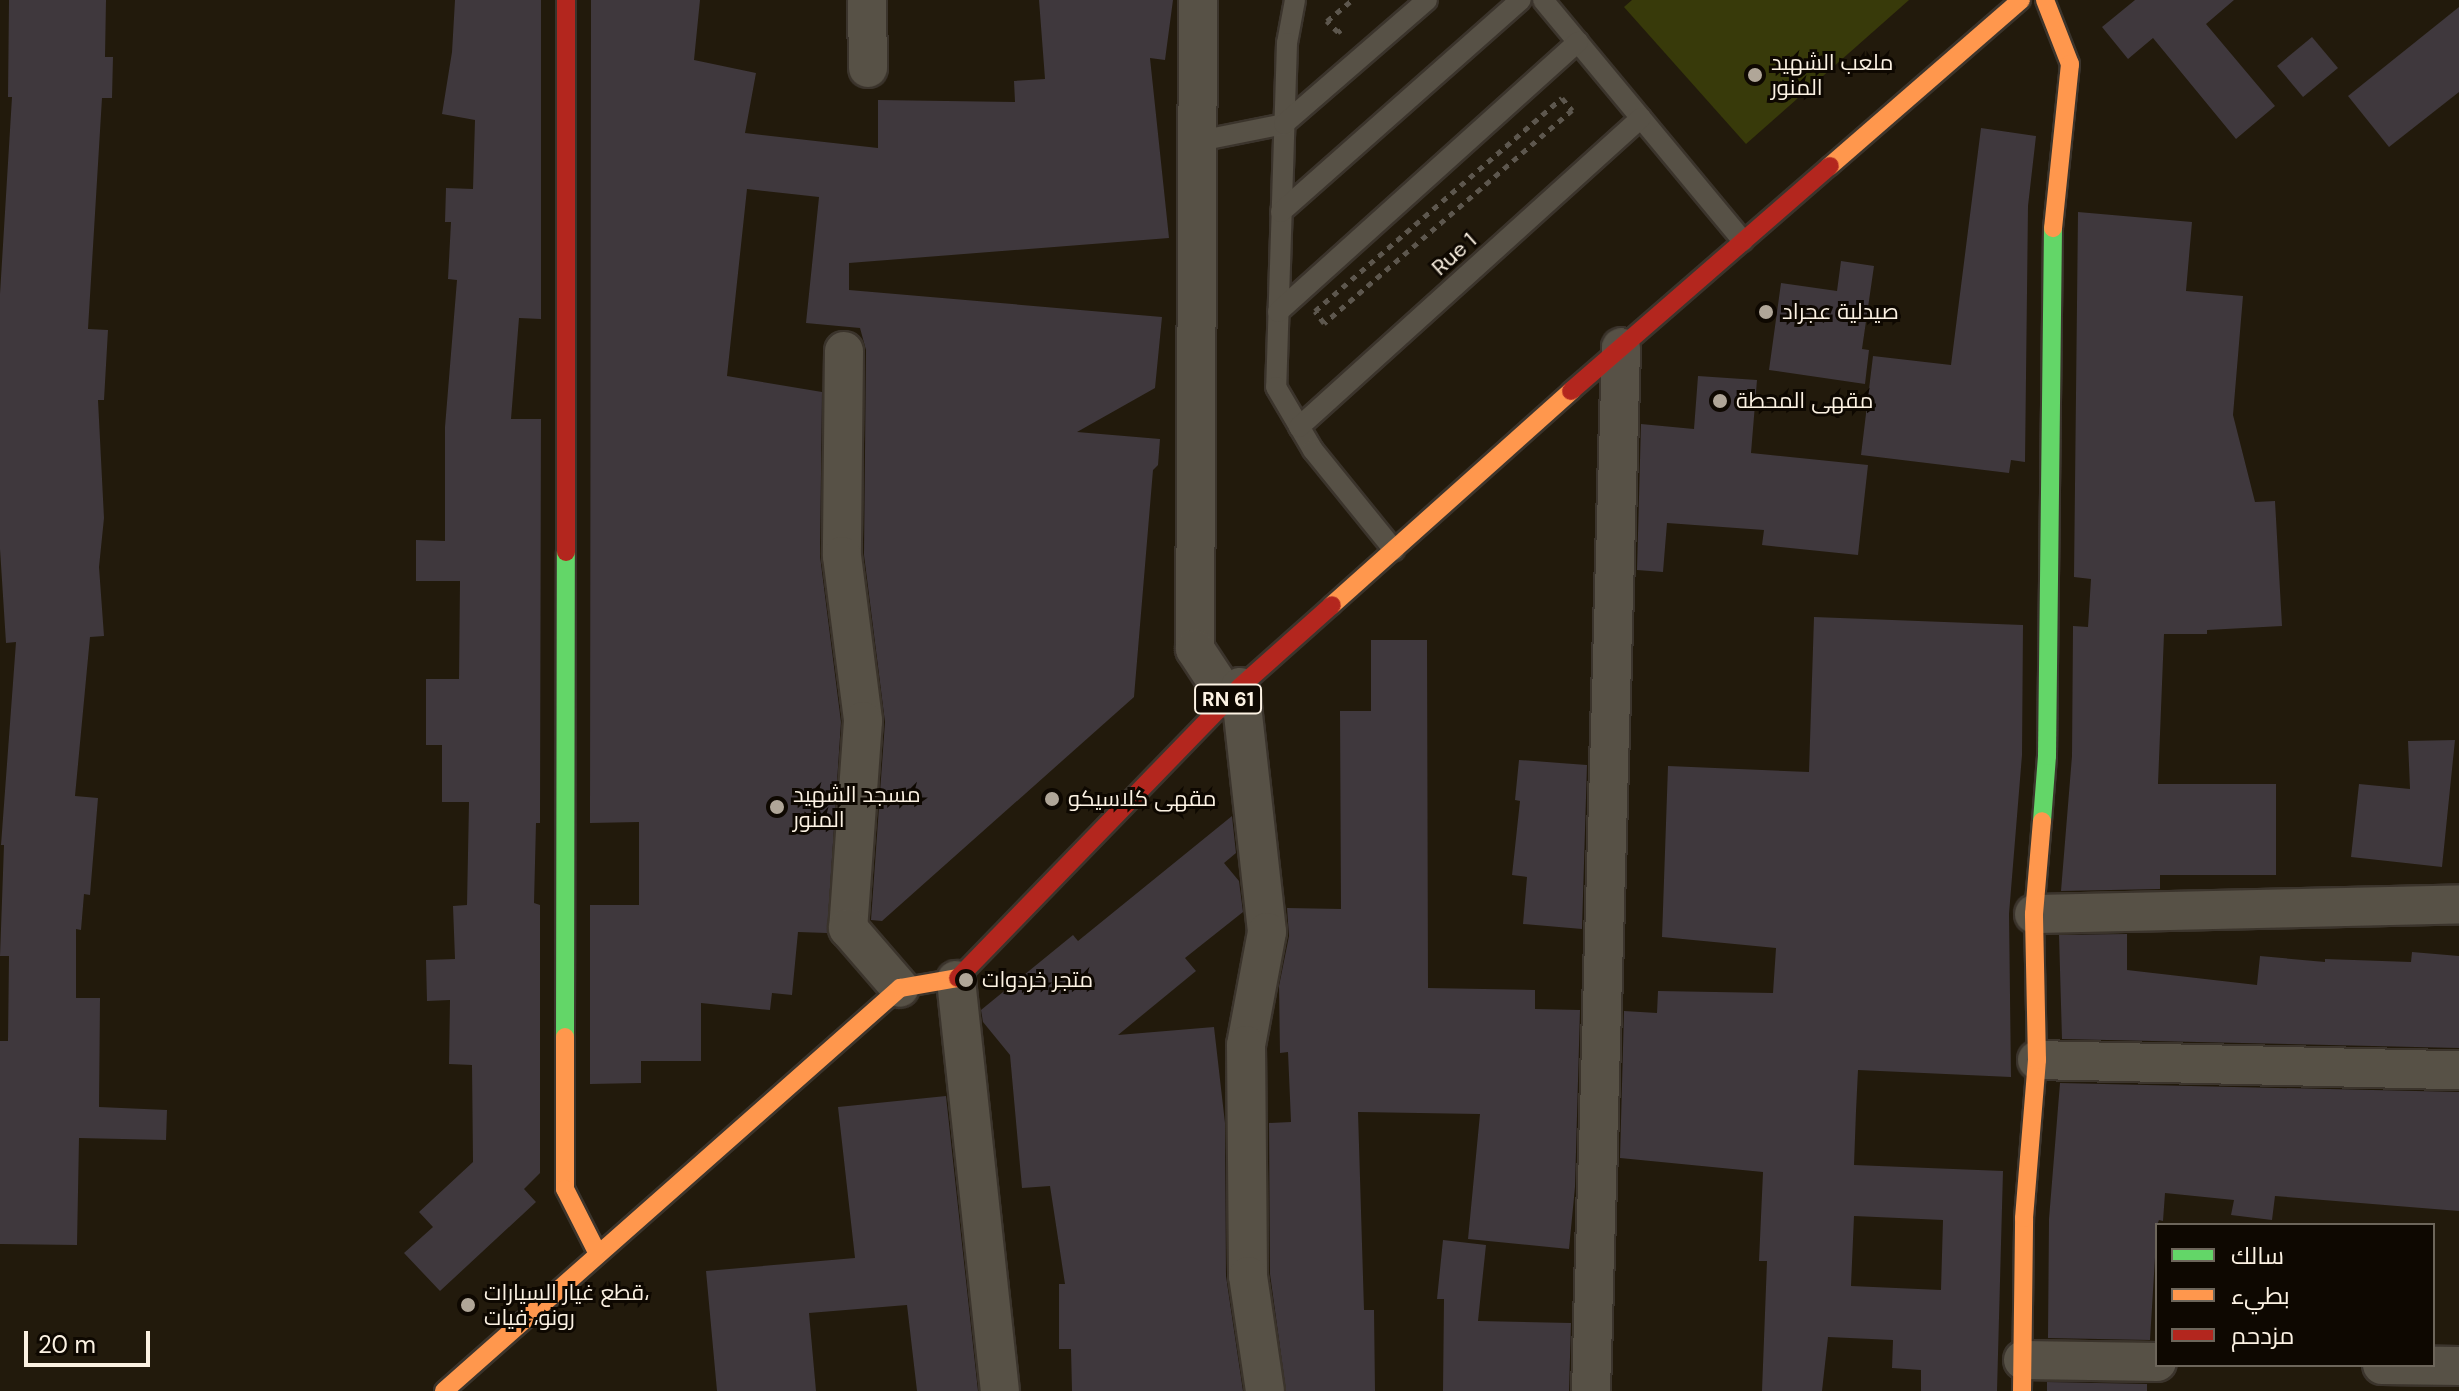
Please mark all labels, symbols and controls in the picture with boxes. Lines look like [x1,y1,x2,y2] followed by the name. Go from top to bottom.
[1771,49,1893,100] place label: ملعب الشهيد المنور
[1746,66,1764,84] marker: ملعب الشهيد المنور
[1426,227,1482,281] street label: Rue 1
[1782,299,1899,325] place label: صيدلية عجراد
[1757,303,1775,321] marker: صيدلية عجراد
[1736,388,1873,414] place label: مقهى المحطة
[1711,392,1729,410] marker: مقهى المحطة
[1194,683,1262,715] road number: RN 61
[793,781,921,832] place label: مسجد الشهيد المنور
[1068,786,1216,812] place label: مقهى كلاسيكو
[1043,790,1061,808] marker: مقهى كلاسيكو
[768,798,786,816] marker: مسجد الشهيد المنور
[982,967,1093,993] place label: متجر خردوات
[957,971,975,989] marker: متجر خردوات
[2155,1223,2435,1367] legend
[2231,1240,2284,1271] text: سالك
[484,1279,649,1330] place label: قطع غيار السيارات، رونو، فيات
[2231,1280,2290,1311] text: بطيء
[459,1296,477,1314] marker: قطع غيار السيارات، رونو، فيات
[28,1315,154,1365] scale bar
[2231,1320,2294,1351] text: مزدحم
[38,1329,96,1360] text: 20 m

